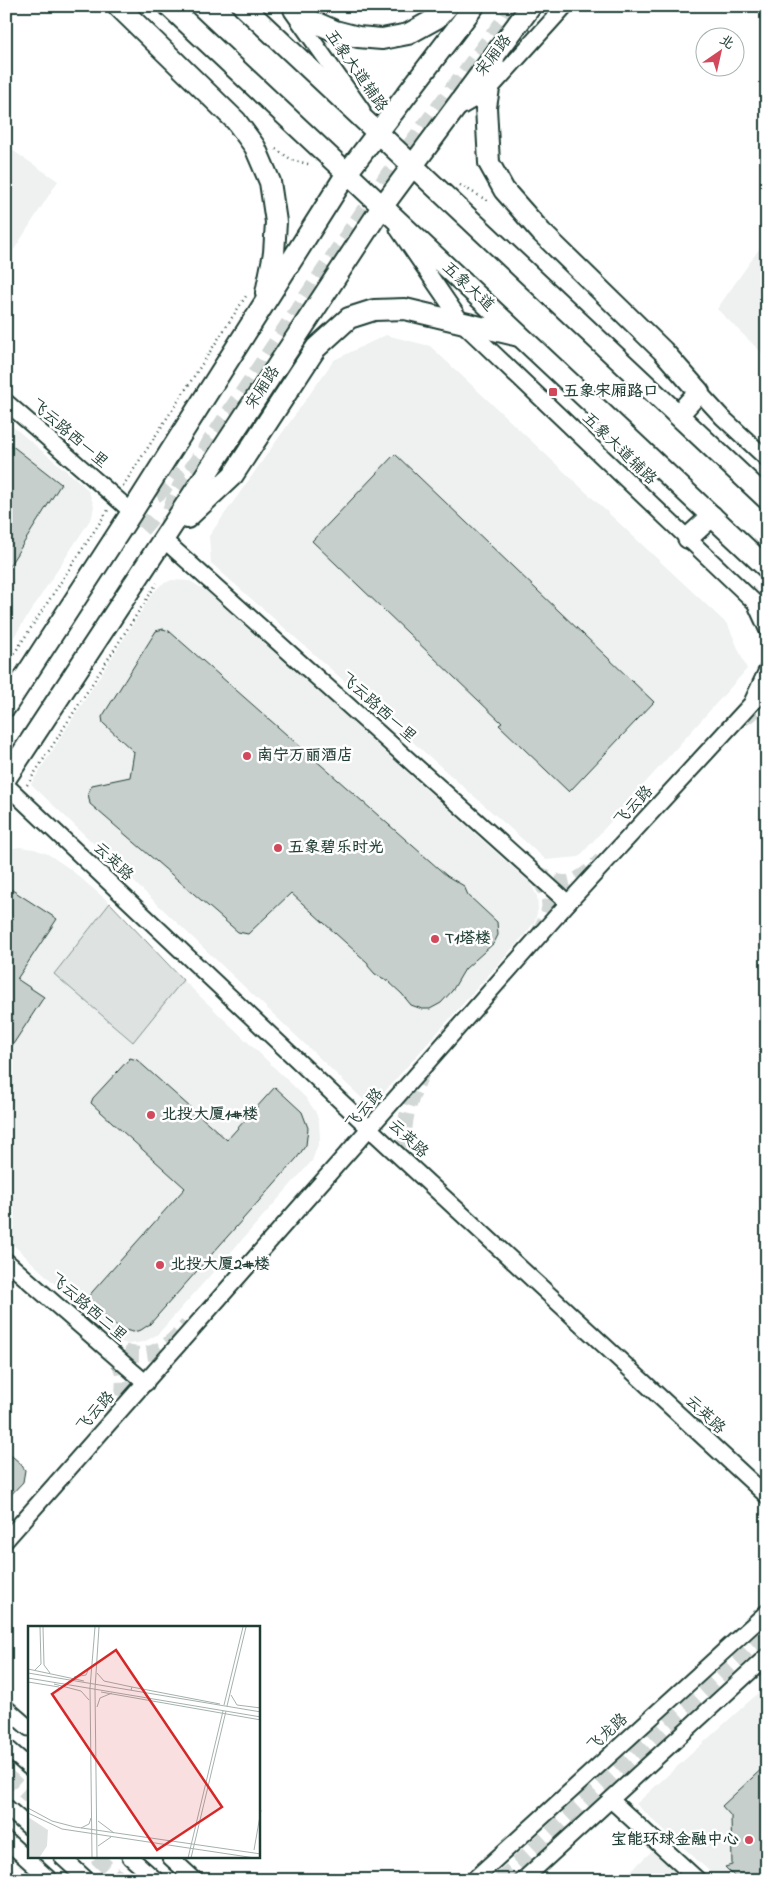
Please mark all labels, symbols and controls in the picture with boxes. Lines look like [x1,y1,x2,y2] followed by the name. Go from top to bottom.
[319,25,393,117] street label: 五象大道辅路
[696,28,746,78] north arrow
[470,30,518,82] street label: 宋厢路
[715,30,738,55] text: 北
[436,256,500,318] street label: 五象大道
[240,361,286,415] street label: 宋厢路
[563,380,659,404] place label: 五象宋厢路口
[547,386,559,398] marker: 五象宋厢路口
[25,393,113,475] street label: 飞云路西一里
[576,407,662,491] street label: 五象大道辅路
[334,667,422,749] street label: 飞云路西一里
[257,744,353,768] place label: 南宁万丽酒店
[241,750,253,762] marker: 南宁万丽酒店
[609,780,659,832] street label: 飞云路
[288,836,384,860] place label: 五象碧乐时光
[87,837,139,887] street label: 云英路
[272,842,284,854] marker: 五象碧乐时光
[445,927,491,951] place label: T1塔楼
[429,933,441,945] marker: T1塔楼
[340,1083,390,1135] street label: 飞云路
[161,1103,258,1127] place label: 北投大厦1#楼
[145,1109,157,1121] marker: 北投大厦1#楼
[382,1114,434,1164] street label: 云英路
[170,1253,270,1277] place label: 北投大厦2#楼
[154,1259,166,1271] marker: 北投大厦2#楼
[44,1267,132,1349] street label: 飞云路西二里
[71,1386,121,1438] street label: 飞云路
[679,1390,731,1440] street label: 云英路
[28,1626,260,1858] inset map
[582,1708,634,1758] street label: 飞龙路
[611,1828,739,1852] place label: 宝能环球金融中心
[743,1834,755,1846] marker: 宝能环球金融中心

